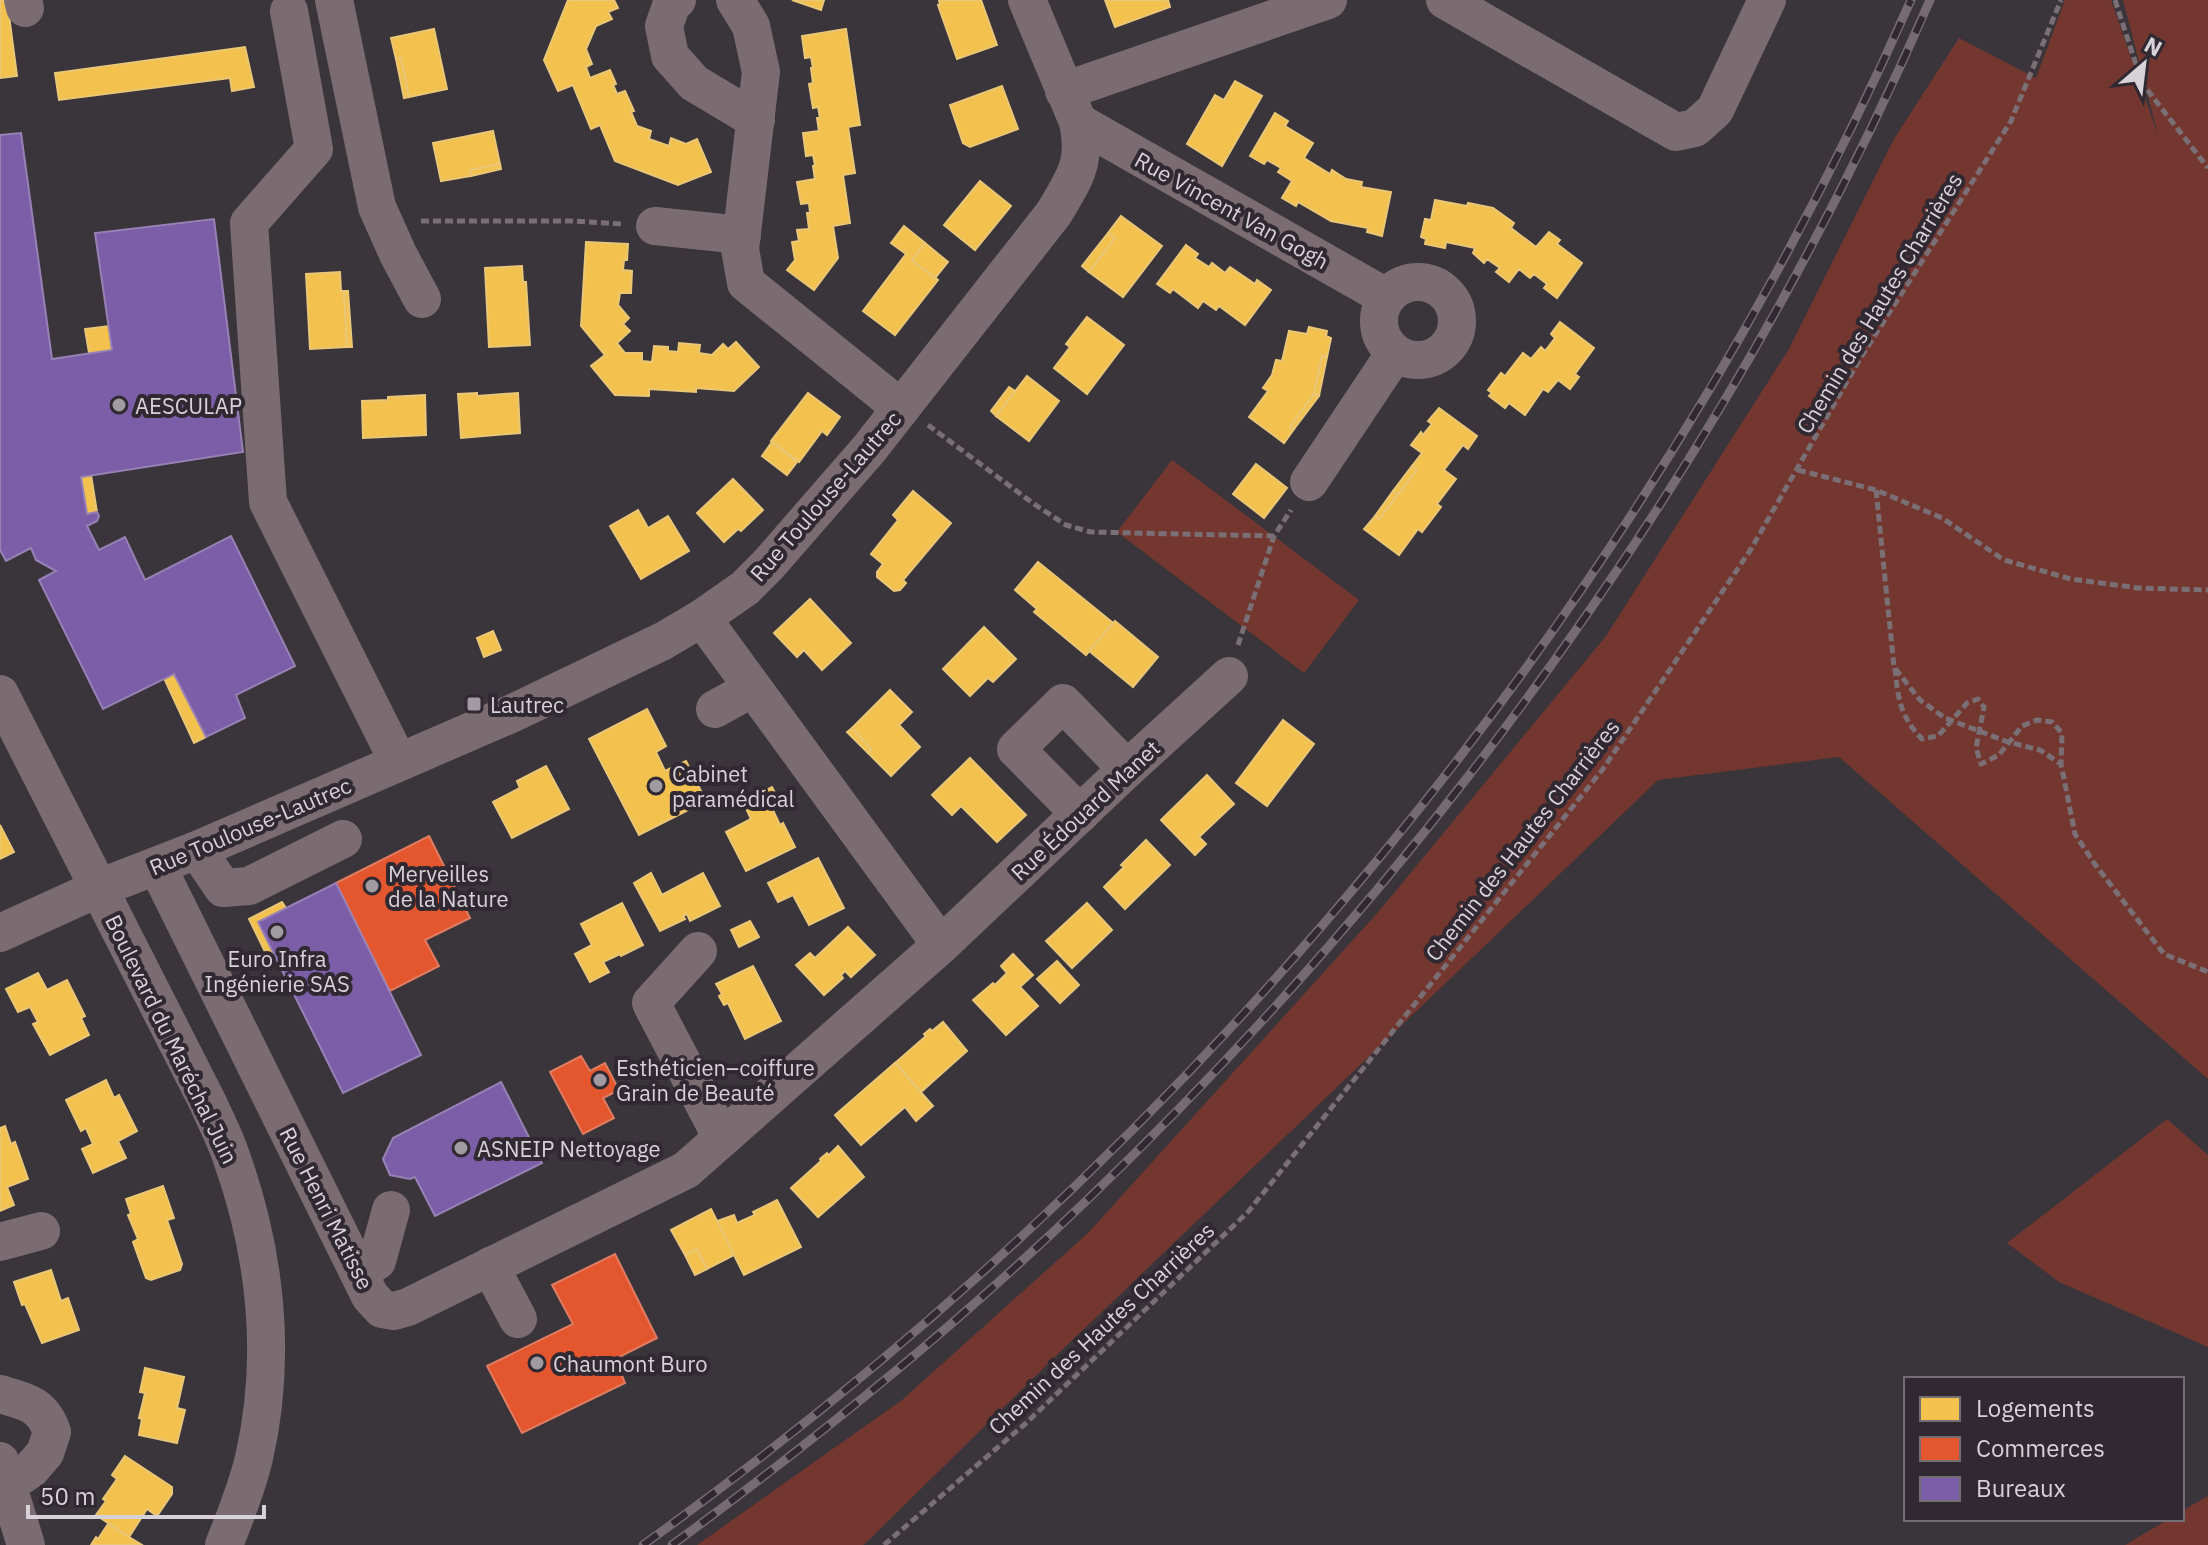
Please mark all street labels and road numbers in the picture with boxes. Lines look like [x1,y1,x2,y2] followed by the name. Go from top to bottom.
[1130,145,1334,275] street label: Rue Vincent Van Gogh
[1790,167,1968,439] street label: Chemin des Hautes Charrières
[743,405,907,587] street label: Rue Toulouse-Lautrec
[1418,713,1626,967] street label: Chemin des Hautes Charrières
[1004,733,1166,887] street label: Rue Édouard Manet
[145,770,355,882] street label: Rue Toulouse-Lautrec
[99,910,245,1168] street label: Boulevard du Maréchal Juin
[273,1122,381,1294] street label: Rue Henri Matisse
[982,1215,1220,1441] street label: Chemin des Hautes Charrières

